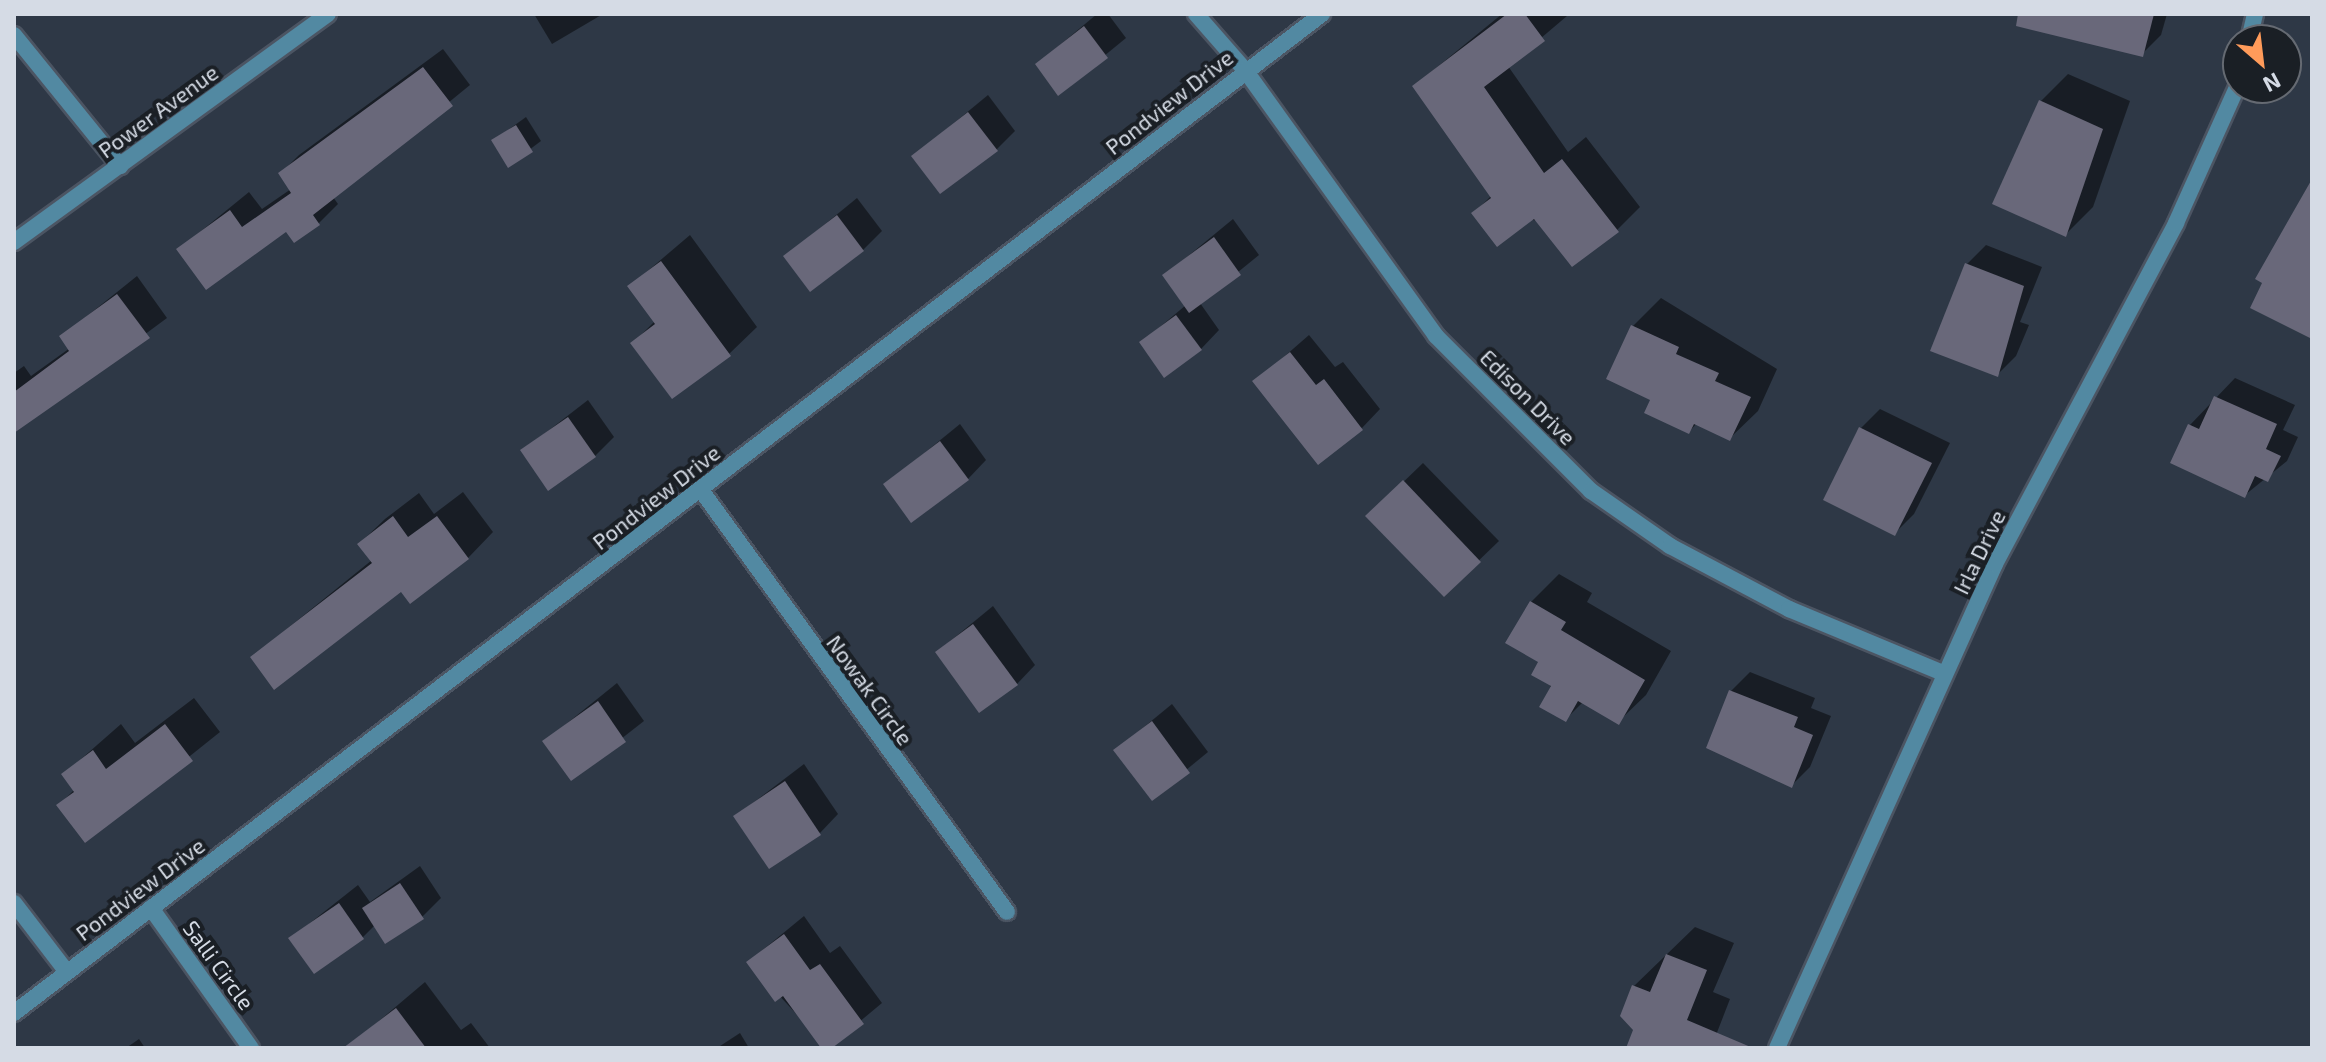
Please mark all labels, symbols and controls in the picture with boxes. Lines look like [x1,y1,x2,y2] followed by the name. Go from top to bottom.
[2222,24,2302,104] north arrow
[1100,44,1238,160] street label: Pondview Drive
[93,58,223,164] street label: Power Avenue
[2259,68,2285,99] text: N
[1475,344,1581,450] street label: Edison Drive
[587,439,725,555] street label: Pondview Drive
[1947,506,2011,598] street label: Irla Drive
[821,630,919,750] street label: Nowak Circle
[70,832,210,946] street label: Pondview Drive
[178,915,260,1015] street label: Salli Circle

